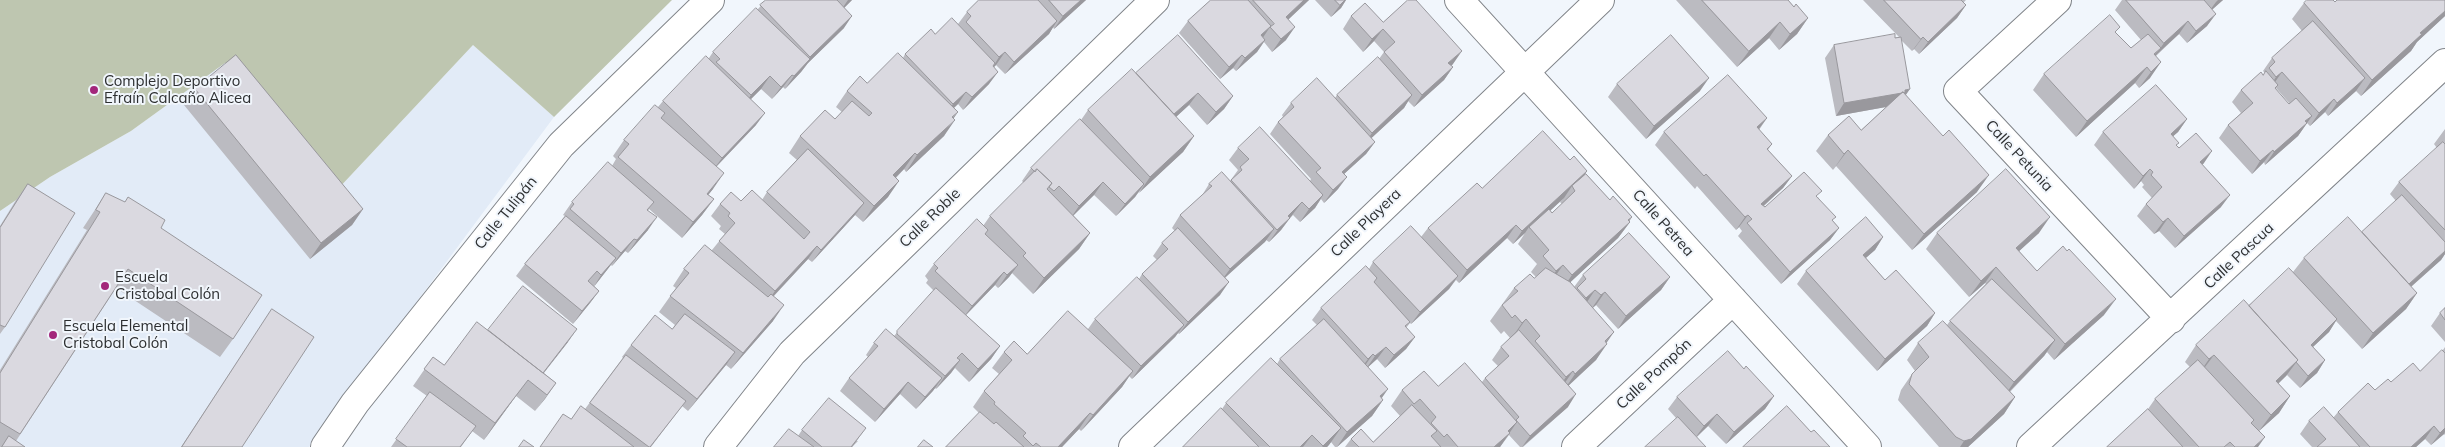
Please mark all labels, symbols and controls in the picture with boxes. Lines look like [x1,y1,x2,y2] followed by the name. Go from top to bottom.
[104,72,251,107] place label: Complejo Deportivo Efraín Calcaño Alicea
[88,84,100,96] marker: Complejo Deportivo Efraín Calcaño Alicea
[1981,117,2057,195] street label: Calle Petunia
[471,173,541,253] street label: Calle Tulipán
[896,185,964,251] street label: Calle Roble
[1327,185,1405,261] street label: Calle Playera
[1628,186,1698,260] street label: Calle Petrea
[2200,219,2278,293] street label: Calle Pascua
[115,268,220,303] place label: Escuela Cristobal Colón
[99,280,111,292] marker: Escuela Cristobal Colón
[63,317,188,352] place label: Escuela Elemental Cristobal Colón
[47,329,59,341] marker: Escuela Elemental Cristobal Colón
[1613,335,1695,413] street label: Calle Pompón

